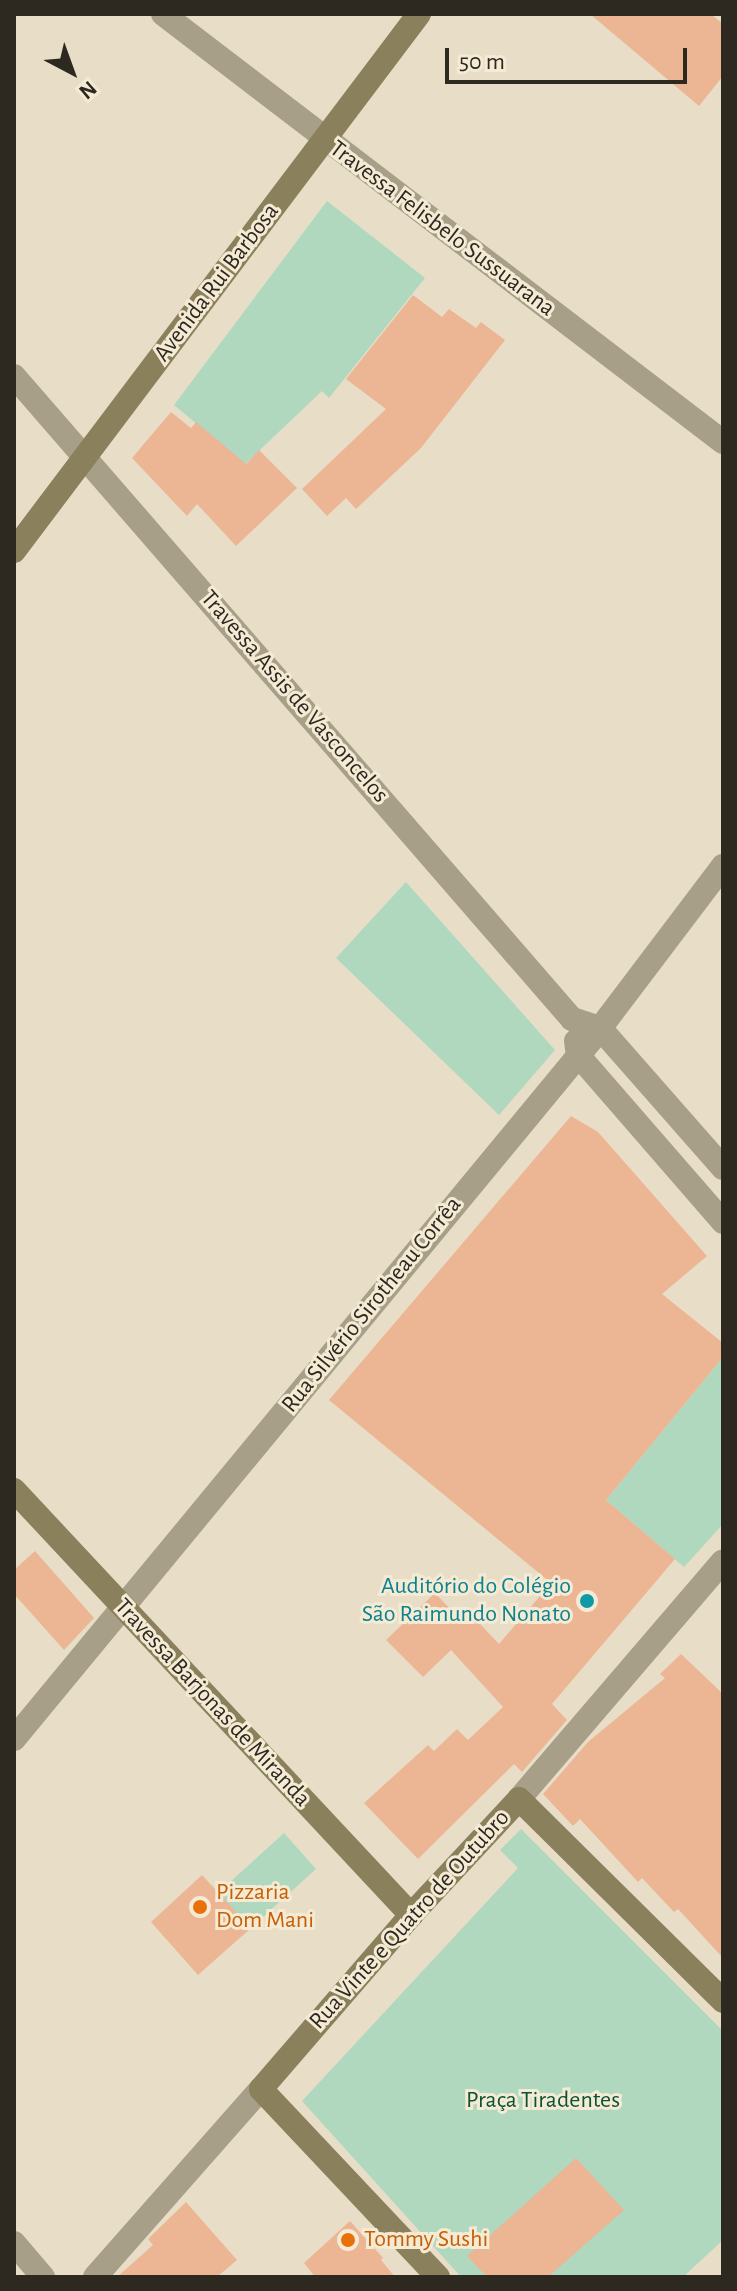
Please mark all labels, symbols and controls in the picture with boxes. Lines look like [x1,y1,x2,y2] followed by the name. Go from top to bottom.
[32,32,112,112] north arrow
[449,32,691,82] scale bar
[459,50,505,74] text: 50 m
[75,77,101,103] text: N
[324,135,560,323] street label: Travessa Felisbelo Sussuarana
[148,198,286,368] street label: Avenida Rui Barbosa
[194,585,394,809] street label: Travessa Assis de Vasconcelos
[276,1191,468,1419] street label: Rua Silvério Sirotheau Corrêa
[362,1573,571,1629] place label: Auditório do Colégio São Raimundo Nonato
[578,1592,596,1610] marker: Auditório do Colégio São Raimundo Nonato
[108,1593,316,1813] street label: Travessa Barjonas de Miranda
[304,1804,516,2036] street label: Rua Vinte e Quatro de Outubro
[216,1879,314,1935] place label: Pizzaria Dom Mani
[191,1898,209,1916] marker: Pizzaria Dom Mani
[466,2087,620,2115] park label: Praça Tiradentes
[364,2226,488,2254] place label: Tommy Sushi
[339,2231,357,2249] marker: Tommy Sushi

